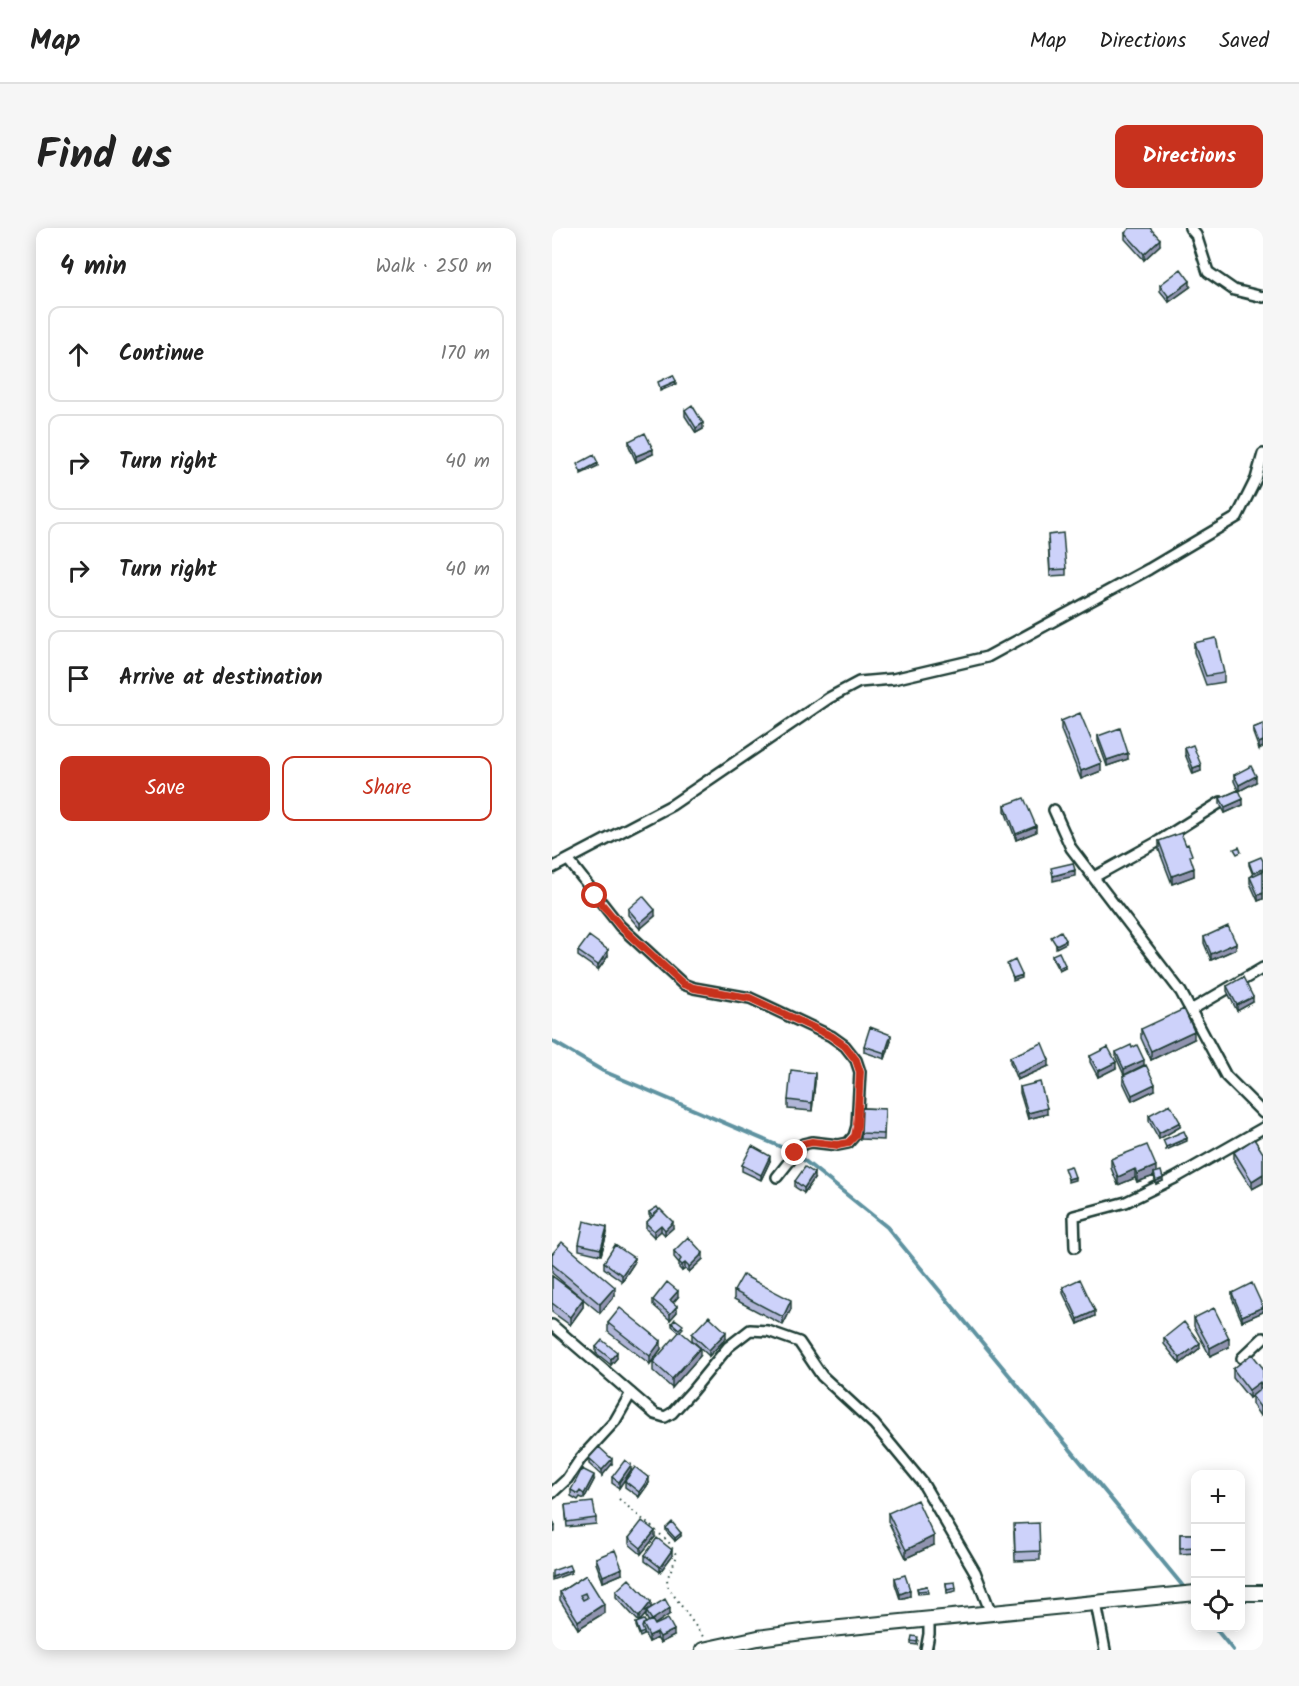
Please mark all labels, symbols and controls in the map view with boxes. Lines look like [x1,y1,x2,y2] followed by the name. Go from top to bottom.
[30,19,81,64] text: Map
[1030,25,1066,58] text: Map
[1099,25,1186,58] text: Directions
[1219,25,1269,58] text: Saved
[36,123,172,190] text: Find us
[1115,125,1263,188] button: Directions
[60,246,127,288] text: 4 min
[376,251,492,283] text: Walk · 250 m
[119,337,204,372] text: Continue
[62,338,95,371] icon: ahead
[441,338,490,370] text: 170 m
[119,445,217,480] text: Turn right
[62,446,95,479] icon: right
[445,446,490,478] text: 40 m
[119,553,217,588] text: Turn right
[62,554,95,587] icon: right
[445,554,490,586] text: 40 m
[119,661,322,696] text: Arrive at destination
[62,662,95,695] icon: arrive
[60,756,270,821] button: Save
[282,756,492,821] button: Share
[581,882,607,908] route start
[781,1139,807,1165] route end
[1191,1470,1245,1632] map controls
[1191,1470,1245,1524] button: +
[1191,1524,1245,1578] button: −
[1191,1578,1245,1632] button: locate

